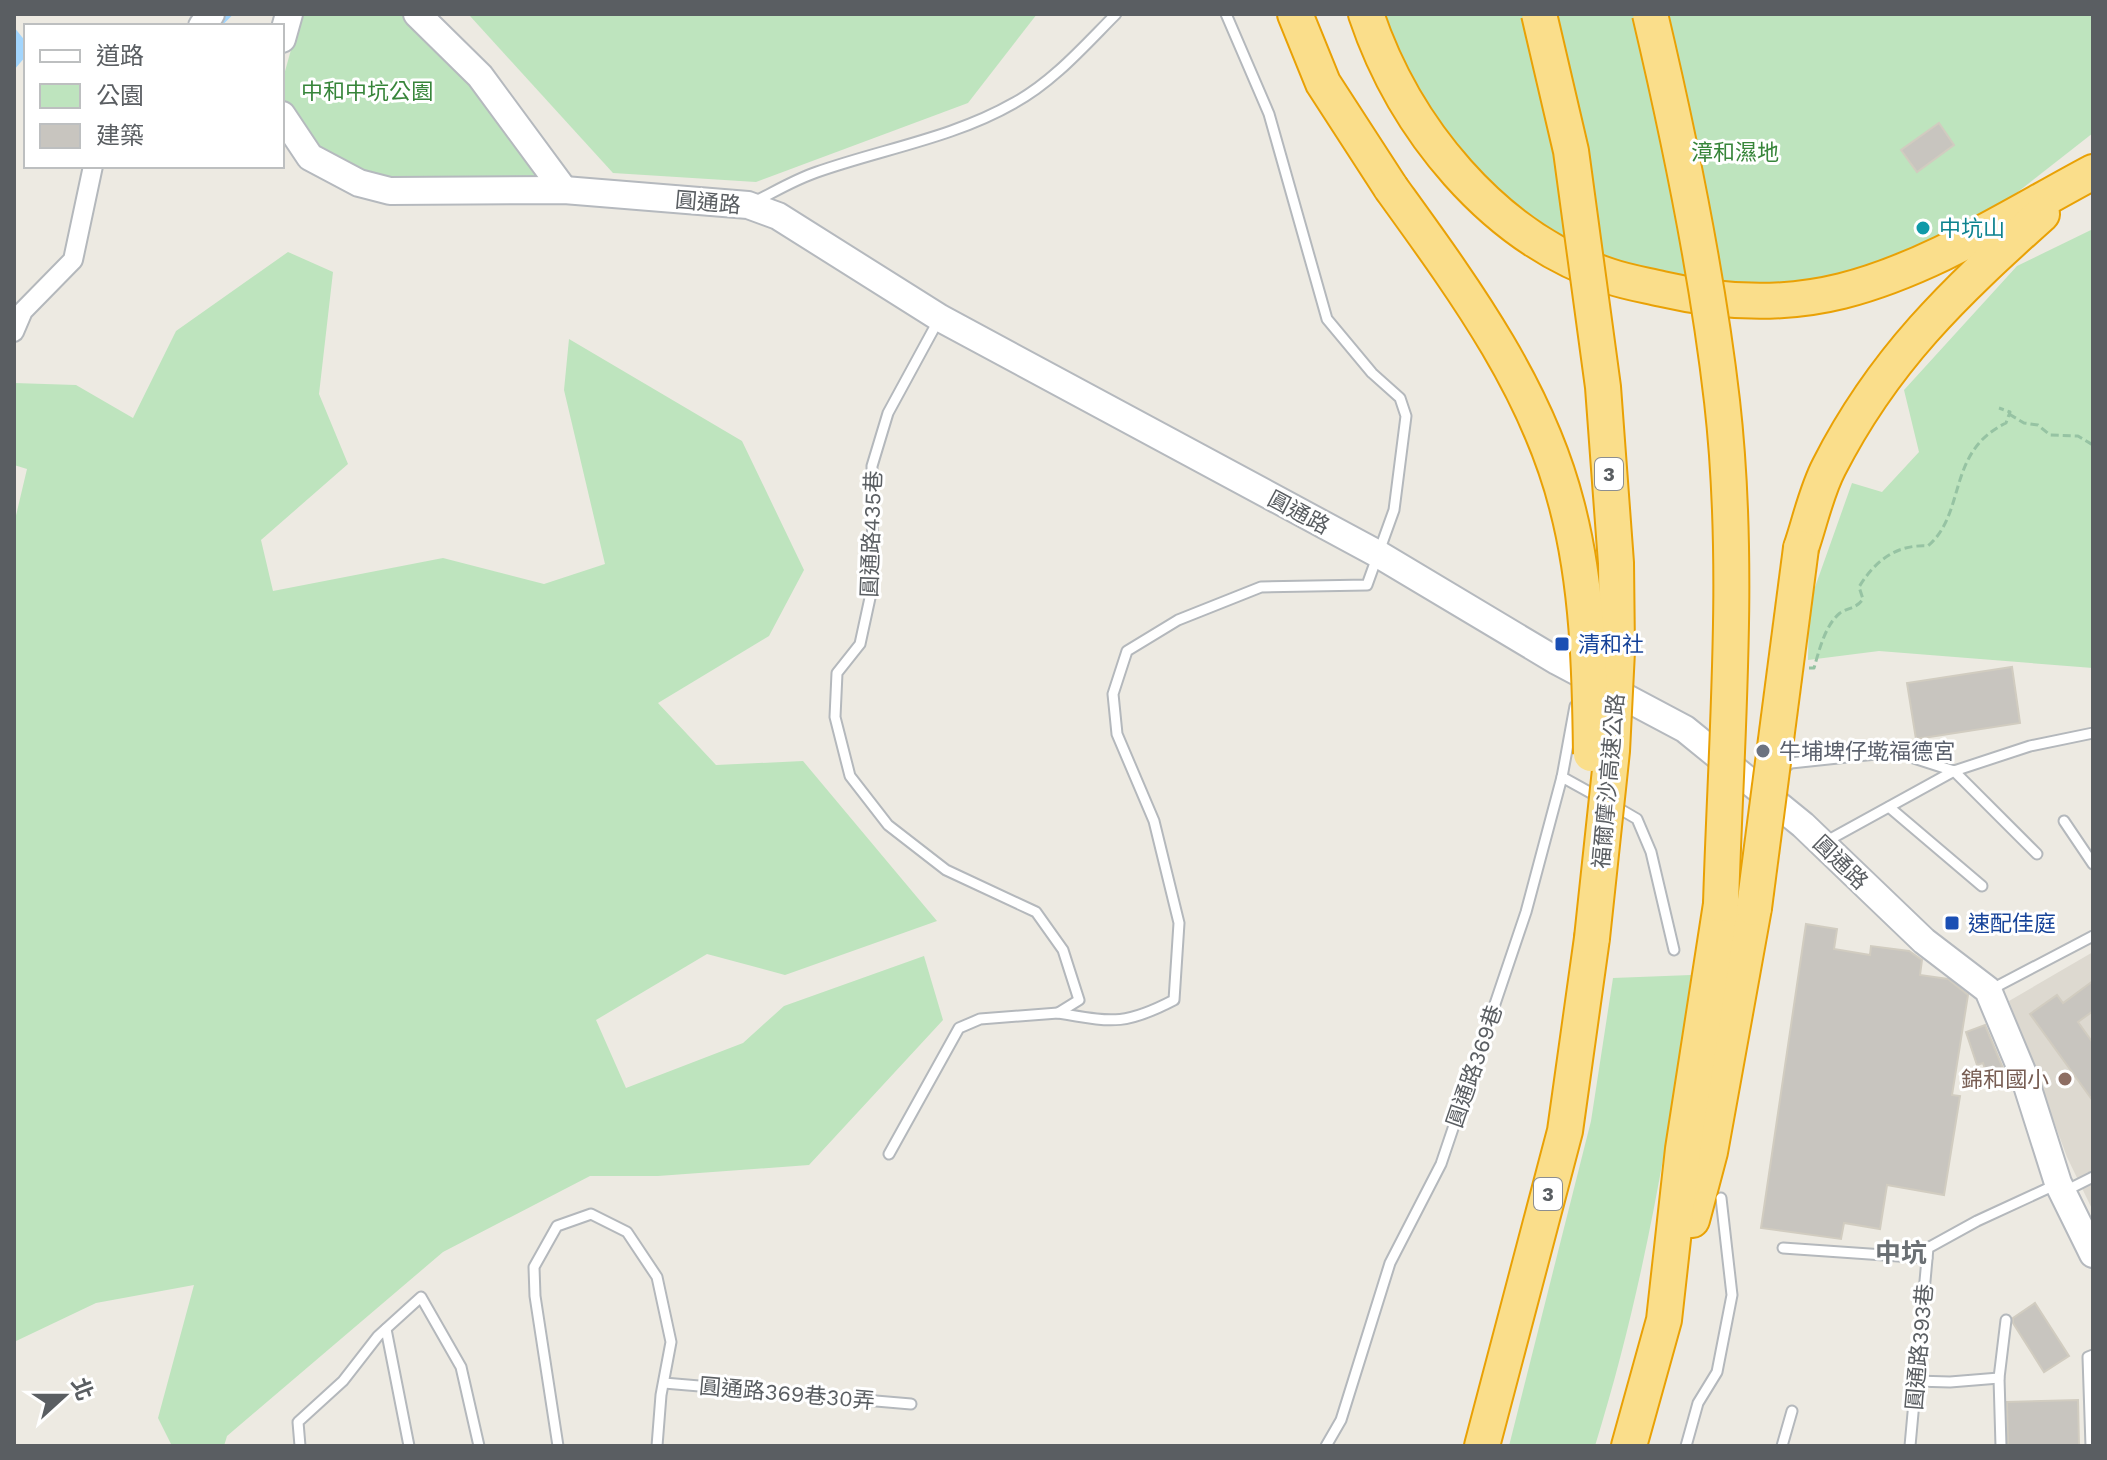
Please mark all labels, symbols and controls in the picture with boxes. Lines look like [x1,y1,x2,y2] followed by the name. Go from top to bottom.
[24,24,284,168] legend
[96,42,144,70] text: 道路
[301,79,433,104] park label: 中和中坑公園
[96,82,144,110] text: 公園
[96,122,144,150] text: 建築
[1691,140,1779,165] park label: 漳和濕地
[674,187,742,218] street label: 圓通路
[1939,216,2005,241] place label: 中坑山
[1914,219,1932,237] marker: 中坑山
[1595,458,1623,490] road number: 3
[857,470,886,598] street label: 圓通路435巷
[1264,486,1334,539] street label: 圓通路
[1578,632,1644,657] place label: 清和社
[1553,635,1571,653] marker: 清和社
[1588,692,1629,870] street label: 福爾摩沙高速公路
[1779,739,1955,764] place label: 牛埔埤仔墘福德宮
[1754,742,1772,760] marker: 牛埔埤仔墘福德宮
[1808,830,1873,894] street label: 圓通路
[1968,911,2056,936] place label: 速配佳庭
[1943,914,1961,932] marker: 速配佳庭
[1442,1002,1507,1131] street label: 圓通路369巷
[1961,1067,2049,1092] place label: 錦和國小
[2056,1070,2074,1088] marker: 錦和國小
[1534,1178,1562,1210] road number: 3
[1875,1238,1927,1268] district label: 中坑
[1902,1283,1937,1411] street label: 圓通路393巷
[24,1356,104,1436] north arrow
[698,1373,876,1414] street label: 圓通路369巷30弄
[67,1374,98,1404] text: 北

